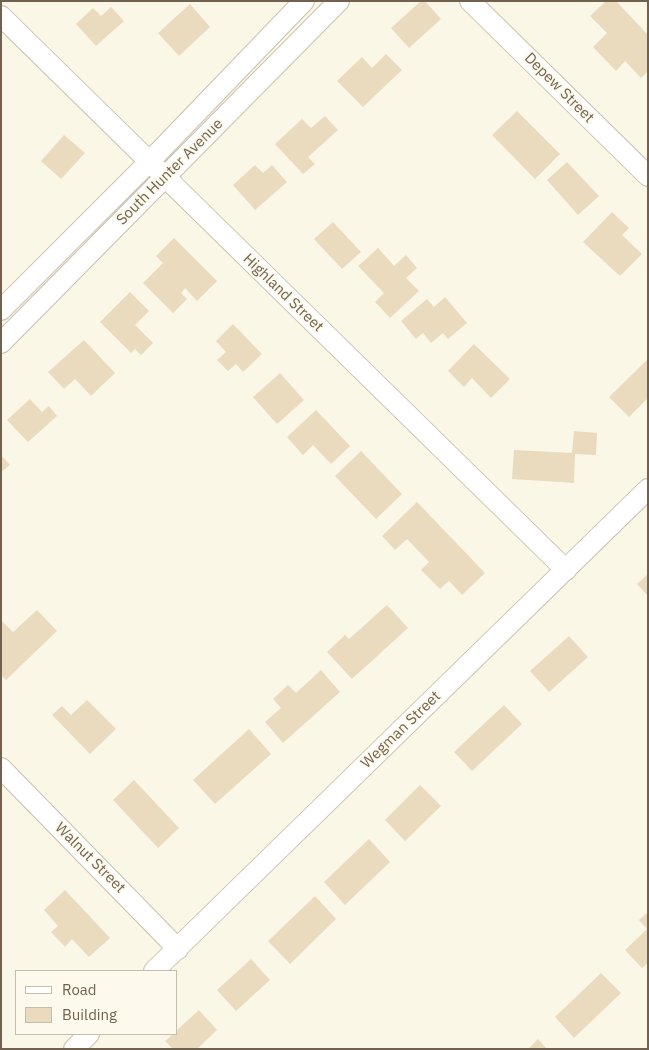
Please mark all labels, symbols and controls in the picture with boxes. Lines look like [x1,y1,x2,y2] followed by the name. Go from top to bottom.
[520,49,598,127] street label: Depew Street
[113,115,227,229] street label: South Hunter Avenue
[239,250,327,336] street label: Highland Street
[357,688,445,772] street label: Wegman Street
[51,819,129,897] street label: Walnut Street
[15,970,178,1035] legend
[62,980,97,999] text: Road
[62,1005,117,1024] text: Building

